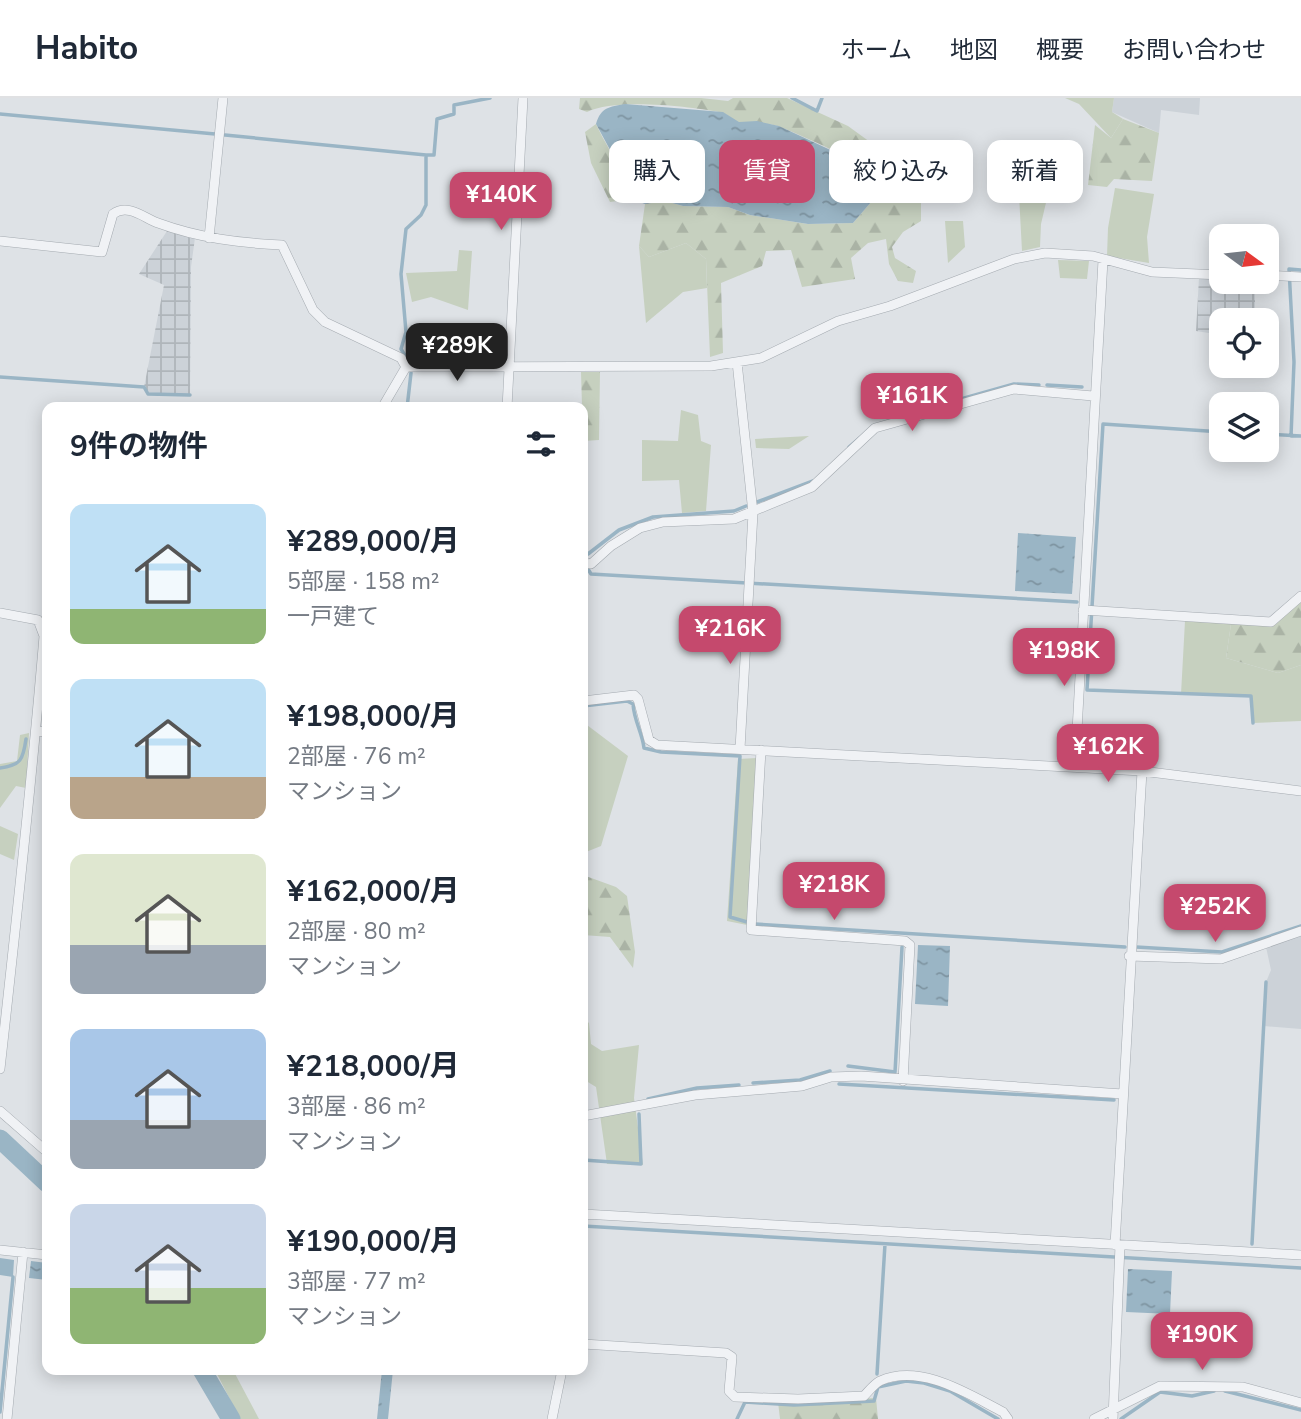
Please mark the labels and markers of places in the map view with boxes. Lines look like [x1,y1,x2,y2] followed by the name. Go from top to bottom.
[452,172,550,232] pin: ¥140K
[408,324,506,383] pin: ¥289K
[863,374,961,433] pin: ¥161K
[681,606,779,666] pin: ¥216K
[1015,628,1113,688] pin: ¥198K
[1059,724,1157,784] pin: ¥162K
[785,862,883,922] pin: ¥218K
[1166,884,1264,944] pin: ¥252K
[1153,1312,1251,1372] pin: ¥190K

